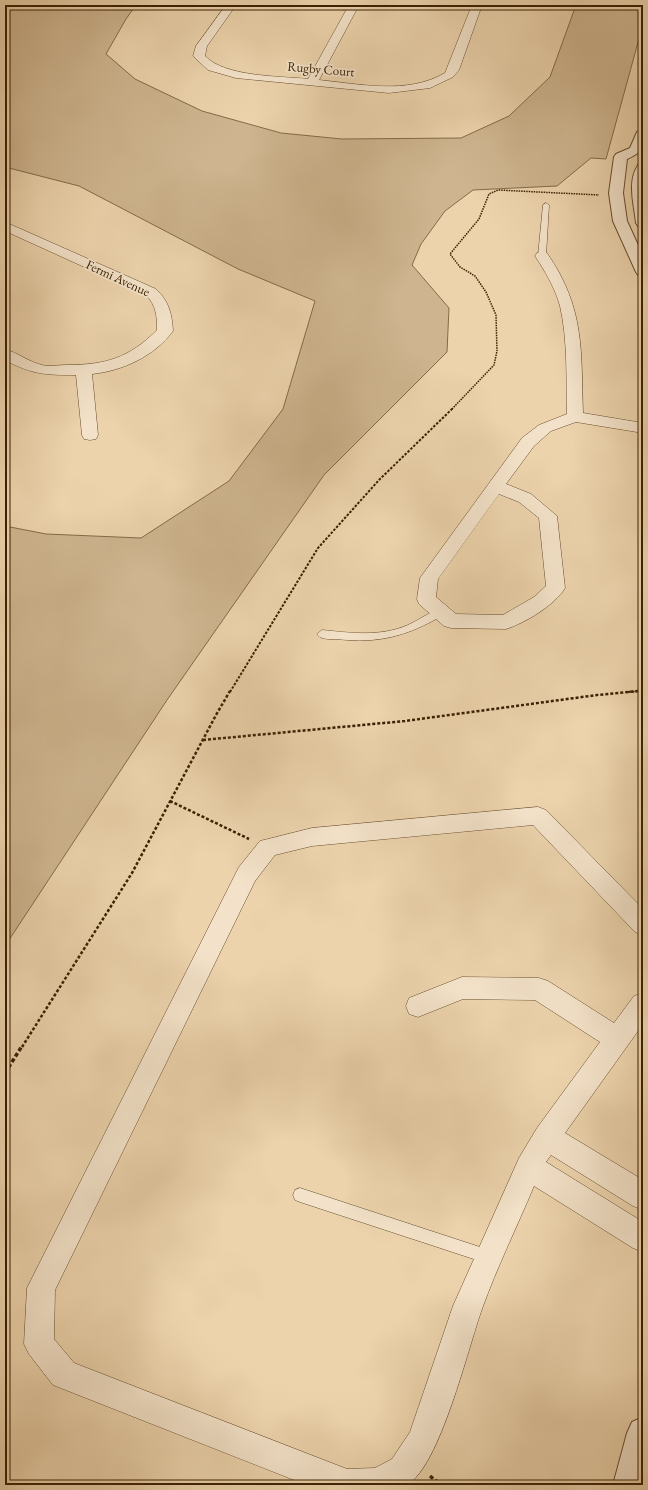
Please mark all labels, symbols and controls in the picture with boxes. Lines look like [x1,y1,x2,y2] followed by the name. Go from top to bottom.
[287,58,355,80] street label: Rugby Court
[83,256,153,300] street label: Fermi Avenue

